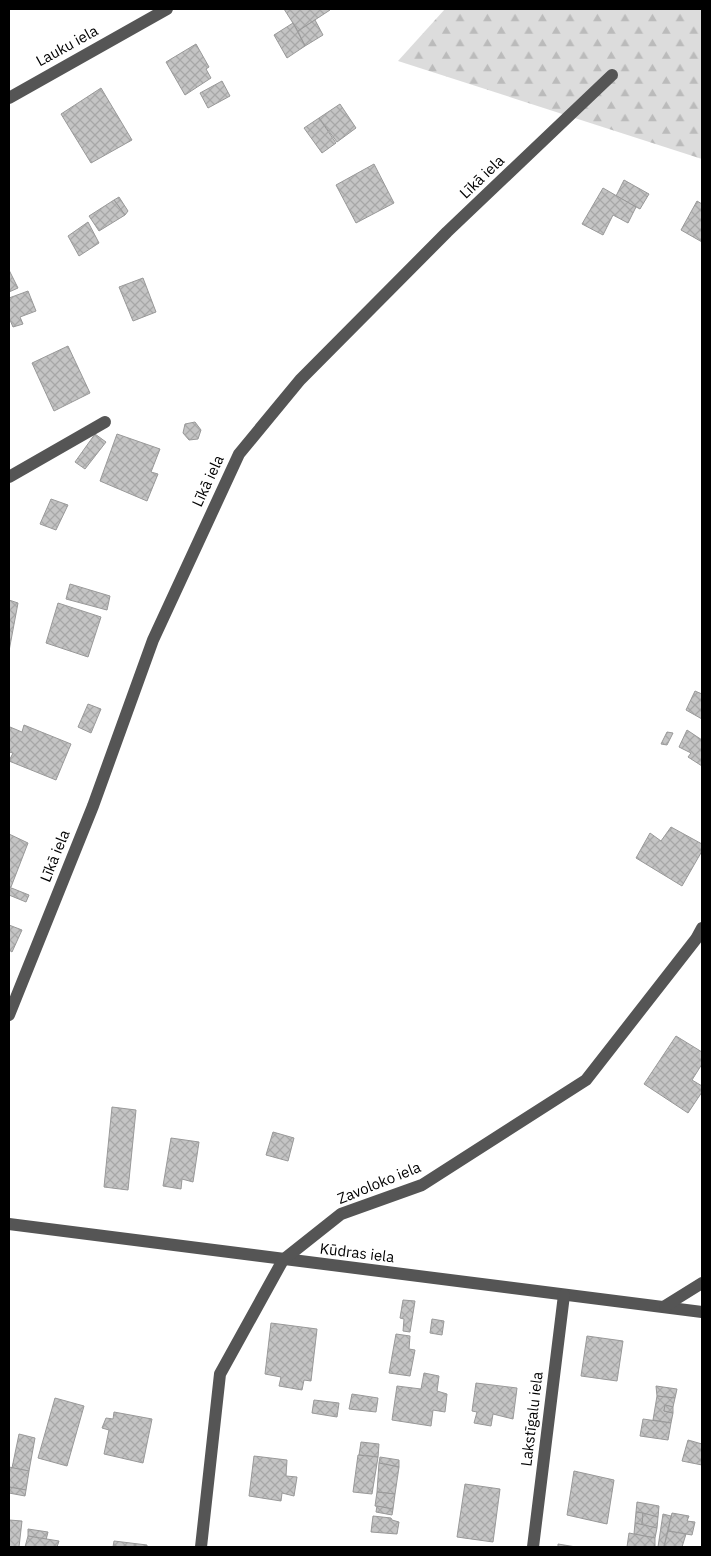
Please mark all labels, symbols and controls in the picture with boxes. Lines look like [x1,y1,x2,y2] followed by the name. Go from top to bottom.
[32,21,101,70] street label: Lauku iela
[455,151,508,202] street label: Līkā iela
[187,452,228,510] street label: Līkā iela
[35,827,74,885] street label: Līkā iela
[334,1157,423,1208] street label: Zavoloko iela
[319,1239,395,1267] street label: Kūdras iela
[516,1370,547,1468] street label: Lakstīgalu iela

